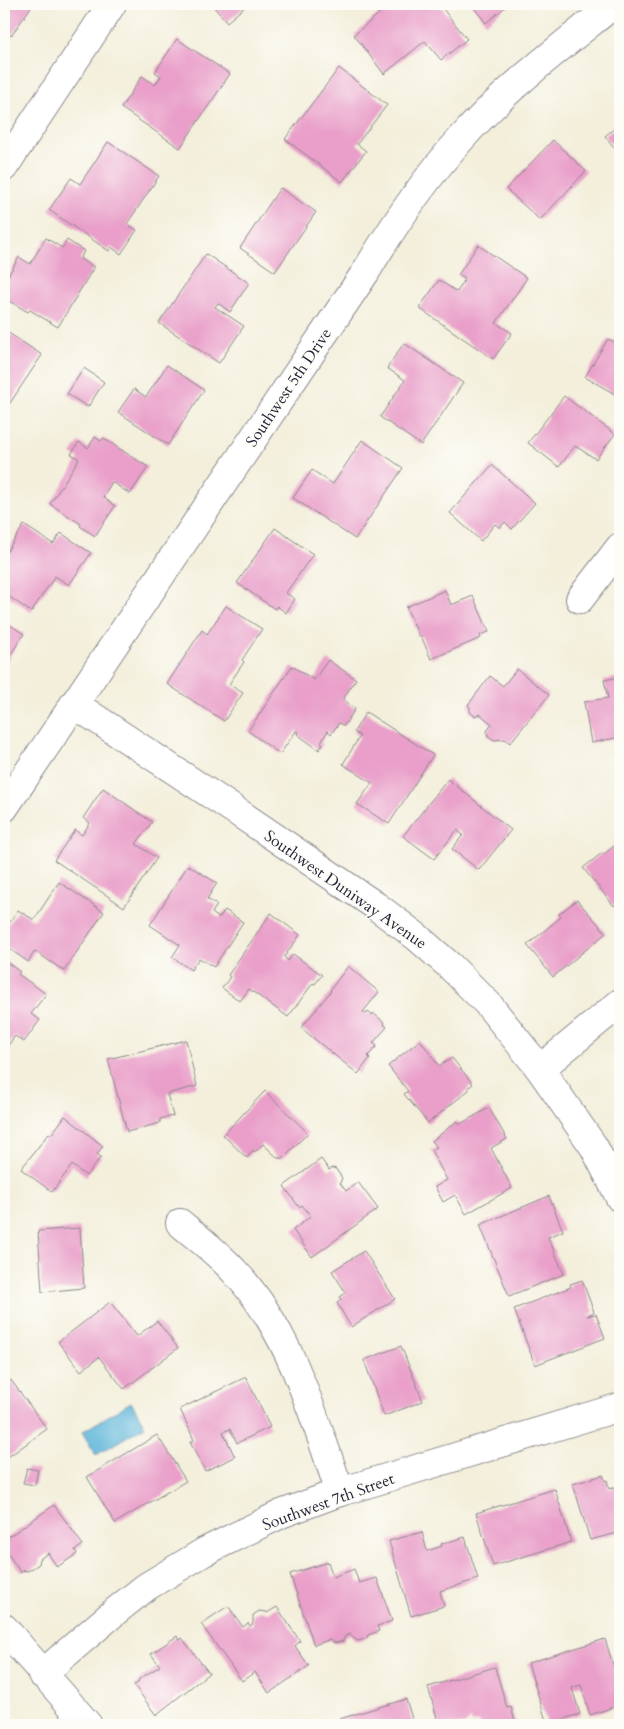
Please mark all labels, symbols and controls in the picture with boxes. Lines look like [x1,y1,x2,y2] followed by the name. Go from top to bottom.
[241,324,337,451] street label: Southwest 5th Drive
[260,825,431,954] street label: Southwest Duniway Avenue
[259,1468,397,1536] street label: Southwest 7th Street

